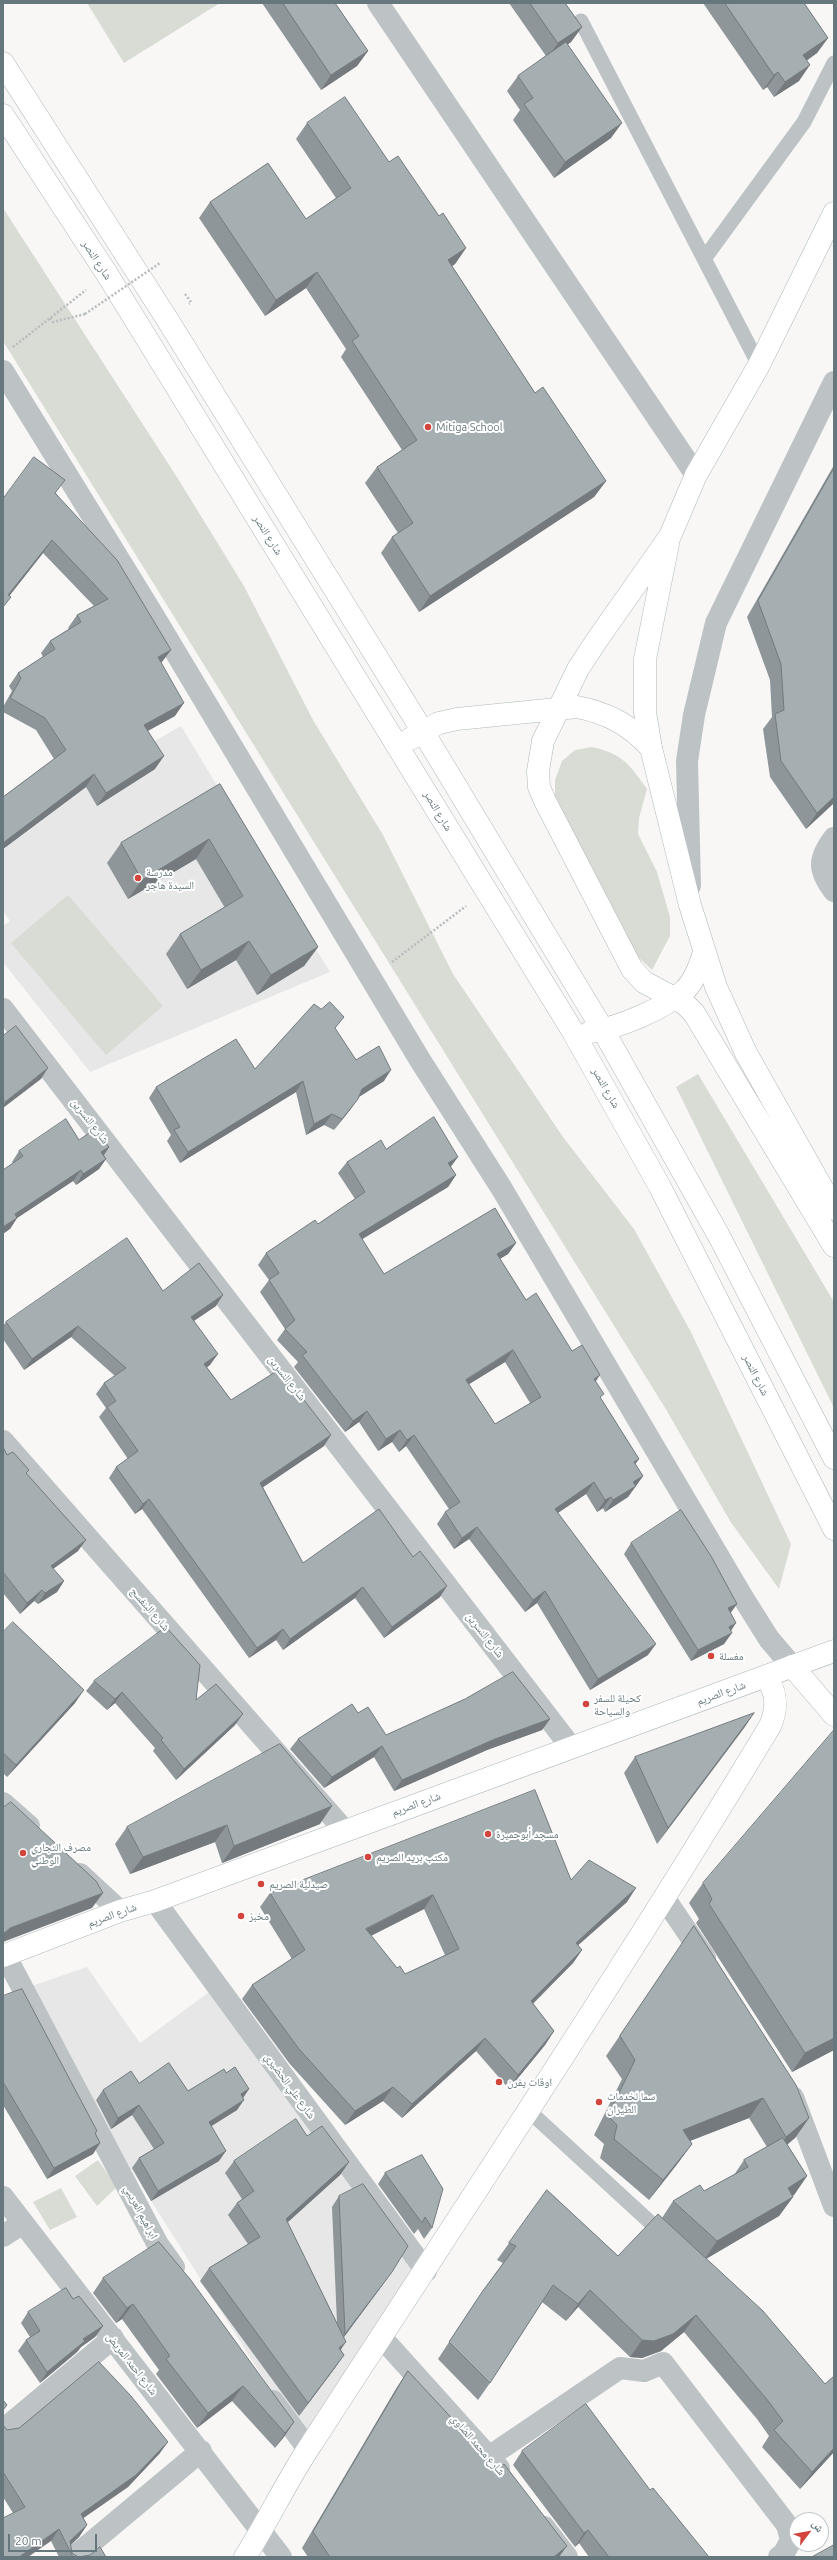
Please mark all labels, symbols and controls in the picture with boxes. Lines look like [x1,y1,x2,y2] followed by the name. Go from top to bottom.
[79,238,115,282] street label: شارع النصر
[436,420,503,434] place label: Mitiga School
[423,422,433,432] marker: Mitiga School
[251,513,285,557] street label: شارع النصر
[421,788,455,834] street label: شارع النصر
[146,865,194,891] place label: مدرسة السيدة هاجر
[133,873,143,883] marker: مدرسة السيدة هاجر
[589,1065,623,1111] street label: شارع النصر
[68,1096,112,1146] street label: شارع النسرين
[740,1352,772,1398] street label: شارع النصر
[265,1353,309,1403] street label: شارع النسرين
[127,1584,173,1634] street label: شارع البنفسج
[463,1610,507,1660] street label: شارع النسرين
[719,1649,744,1663] place label: مغسلة
[706,1651,716,1661] marker: مغسلة
[695,1678,747,1708] street label: شارع الصريم
[594,1691,641,1717] place label: كحيلة للسفر والسياحة
[581,1699,591,1709] marker: كحيلة للسفر والسياحة
[390,1789,442,1819] street label: شارع الصريم
[496,1827,559,1841] place label: مسجد أبوحميرة
[483,1829,493,1839] marker: مسجد أبوحميرة
[31,1840,91,1866] place label: مصرف التجاري الوطني
[18,1848,28,1858] marker: مصرف التجاري الوطني
[376,1850,448,1864] place label: مكتب بريد الصريم
[363,1852,373,1862] marker: مكتب بريد الصريم
[269,1877,328,1891] place label: صيدلية الصريم
[256,1879,266,1889] marker: صيدلية الصريم
[86,1900,138,1930] street label: شارع الصريم
[249,1909,269,1923] place label: مخبز
[236,1911,246,1921] marker: مخبز
[262,2051,318,2121] street label: شارع علي الحضيري
[507,2075,552,2089] place label: اوقات يفرن
[494,2077,504,2087] marker: اوقات يفرن
[607,2089,655,2115] place label: سما لخدمات الطيران
[594,2097,604,2107] marker: سما لخدمات الطيران
[121,2183,161,2241] street label: ابراهيم العريبي
[104,2330,160,2398] street label: شارع احمد المريض
[448,2412,508,2478] street label: شارع محمد الضاوي
[789,2512,829,2552] north arrow
[810,2518,827,2534] text: ش
[10,2526,99,2552] scale bar
[15,2534,42,2547] text: 20 m

